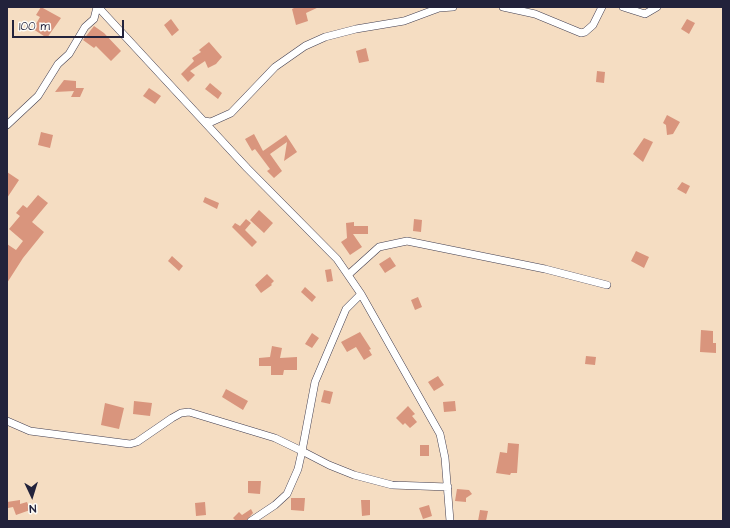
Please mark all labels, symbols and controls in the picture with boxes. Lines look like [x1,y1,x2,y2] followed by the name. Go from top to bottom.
[14,12,126,38] scale bar
[19,18,50,35] text: 100 m
[12,476,52,516] north arrow
[29,501,37,516] text: N

